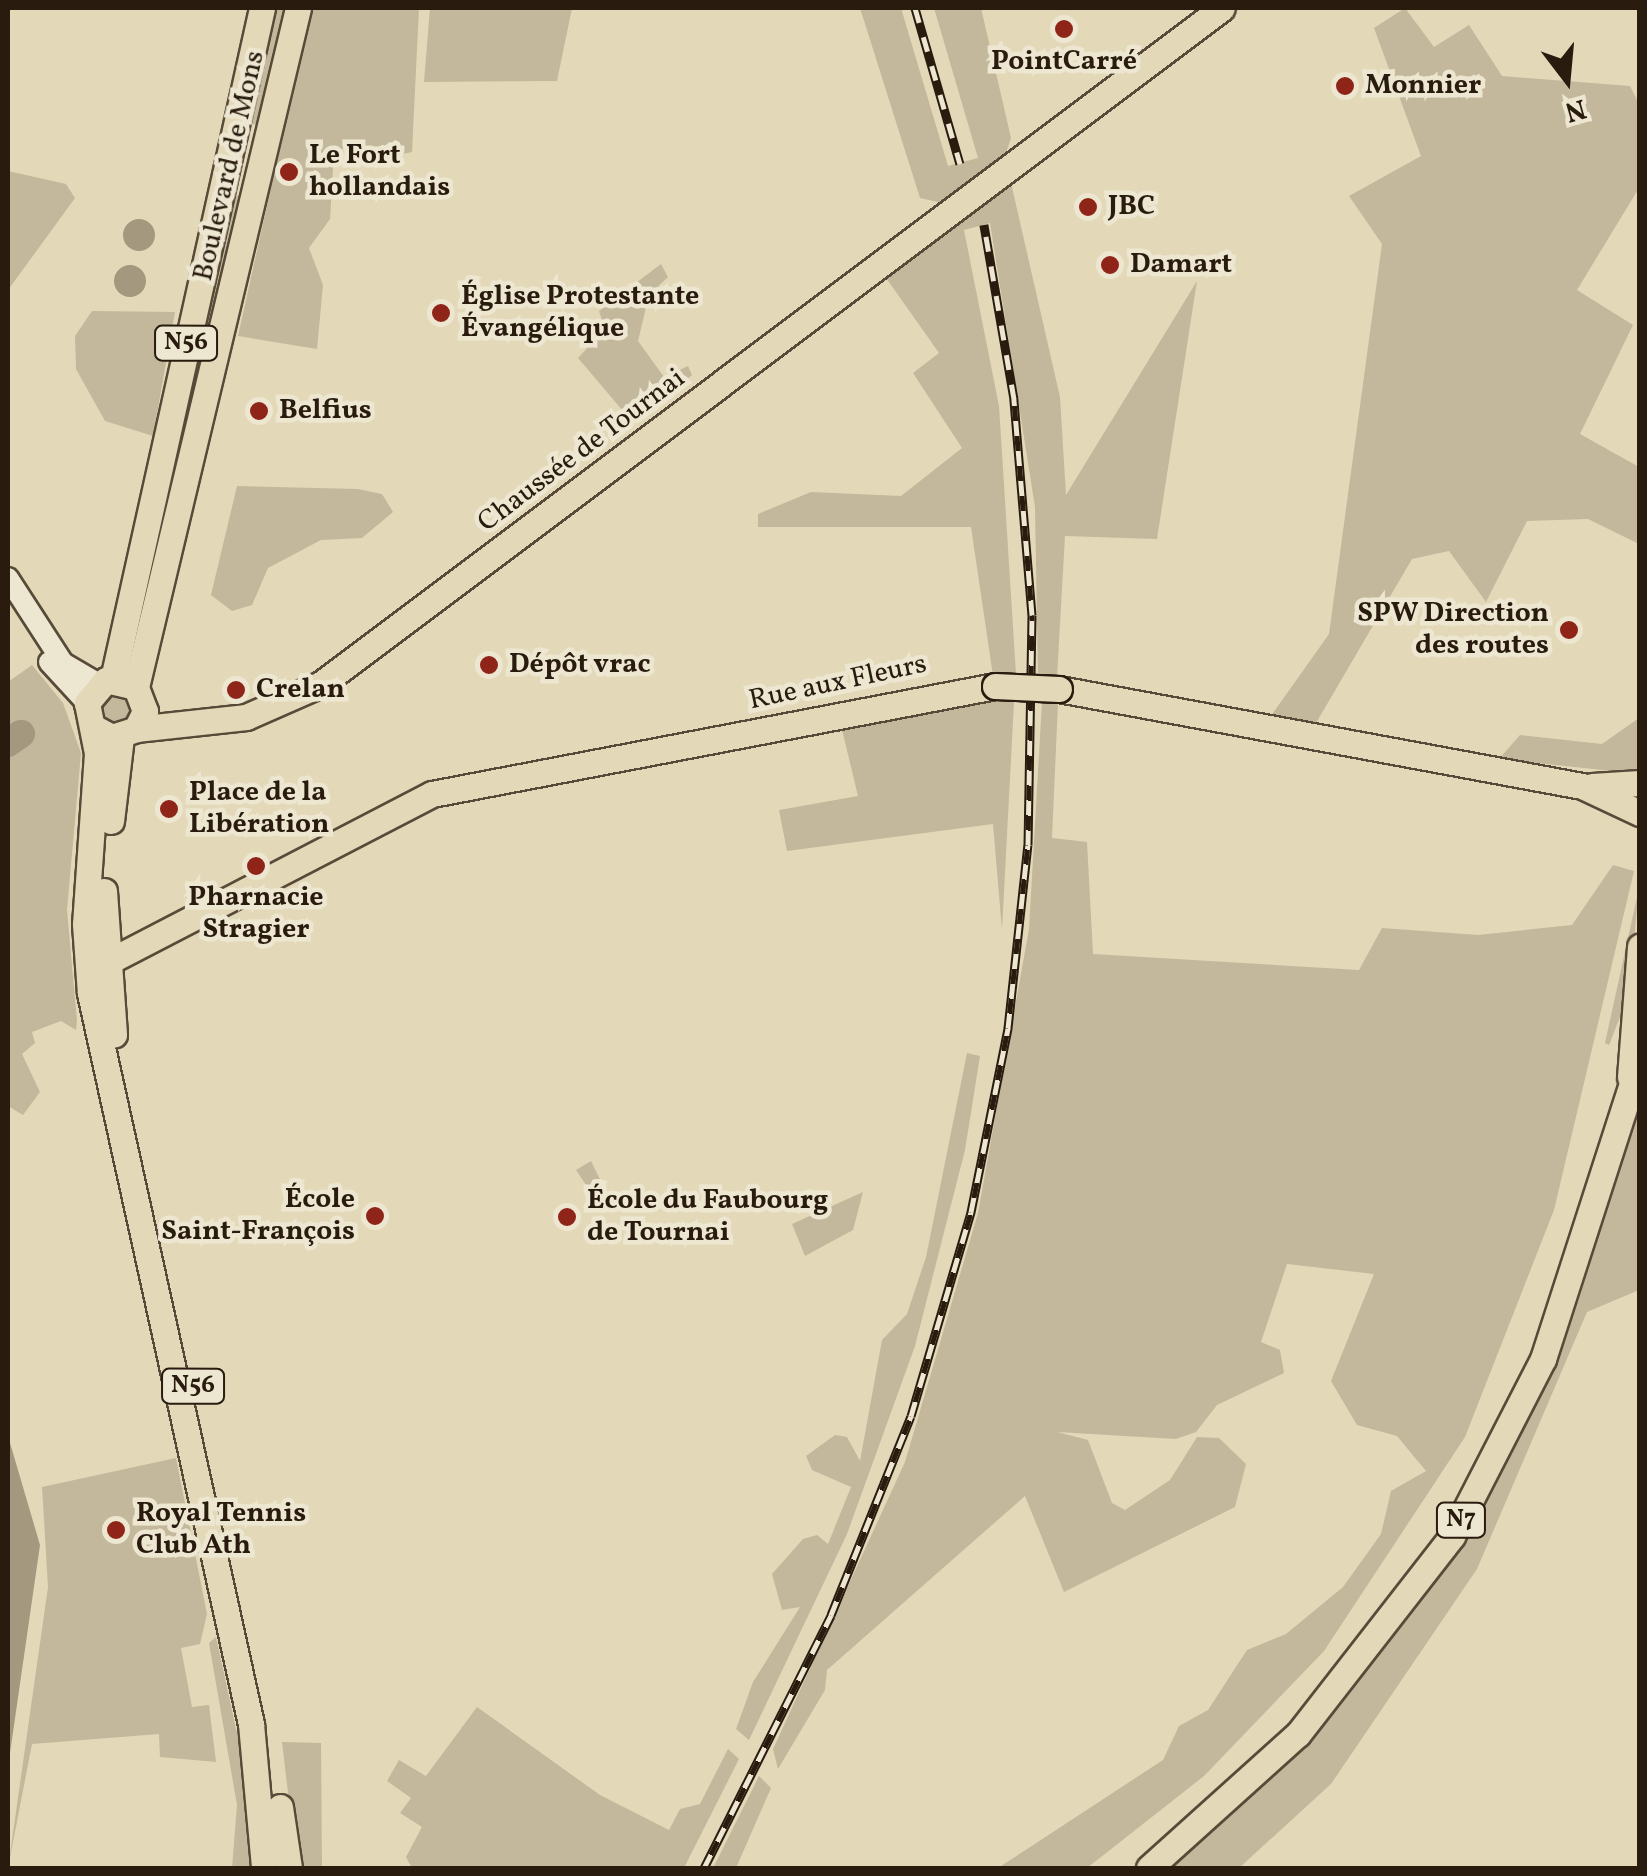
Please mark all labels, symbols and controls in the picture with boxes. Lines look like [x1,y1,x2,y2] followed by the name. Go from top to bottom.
[1053,18,1075,40] marker: PointCarré
[1517,30,1617,130] north arrow
[991,45,1137,79] place label: PointCarré
[187,48,273,284] street label: Boulevard de Mons
[1365,69,1481,103] place label: Monnier
[1334,75,1356,97] marker: Monnier
[1560,88,1591,131] text: N
[309,139,450,205] place label: Le Fort hollandais
[278,161,300,183] marker: Le Fort hollandais
[1108,190,1155,224] place label: JBC
[1077,196,1099,218] marker: JBC
[1130,248,1232,282] place label: Damart
[1099,254,1121,276] marker: Damart
[461,280,699,346] place label: Église Protestante Évangélique
[430,302,452,324] marker: Église Protestante Évangélique
[154,323,218,363] road number: N56
[471,362,693,540] street label: Chaussée de Tournai
[279,394,372,428] place label: Belfius
[248,400,270,422] marker: Belfius
[1357,597,1549,663] place label: SPW Direction des routes
[1558,619,1580,641] marker: SPW Direction des routes
[509,648,651,682] place label: Dépôt vrac
[746,648,930,718] street label: Rue aux Fleurs
[478,654,500,676] marker: Dépôt vrac
[256,673,345,707] place label: Crelan
[225,679,247,701] marker: Crelan
[189,776,329,842] place label: Place de la Libération
[158,798,180,820] marker: Place de la Libération
[245,855,267,877] marker: Pharnacie Stragier
[188,881,324,947] place label: Pharnacie Stragier
[161,1183,355,1249] place label: École Saint-François
[587,1184,828,1250] place label: École du Faubourg de Tournai
[364,1205,386,1227] marker: École Saint-François
[556,1206,578,1228] marker: École du Faubourg de Tournai
[160,1366,226,1406] road number: N56
[136,1497,306,1563] place label: Royal Tennis Club Ath
[1434,1500,1488,1540] road number: N7
[105,1519,127,1541] marker: Royal Tennis Club Ath

